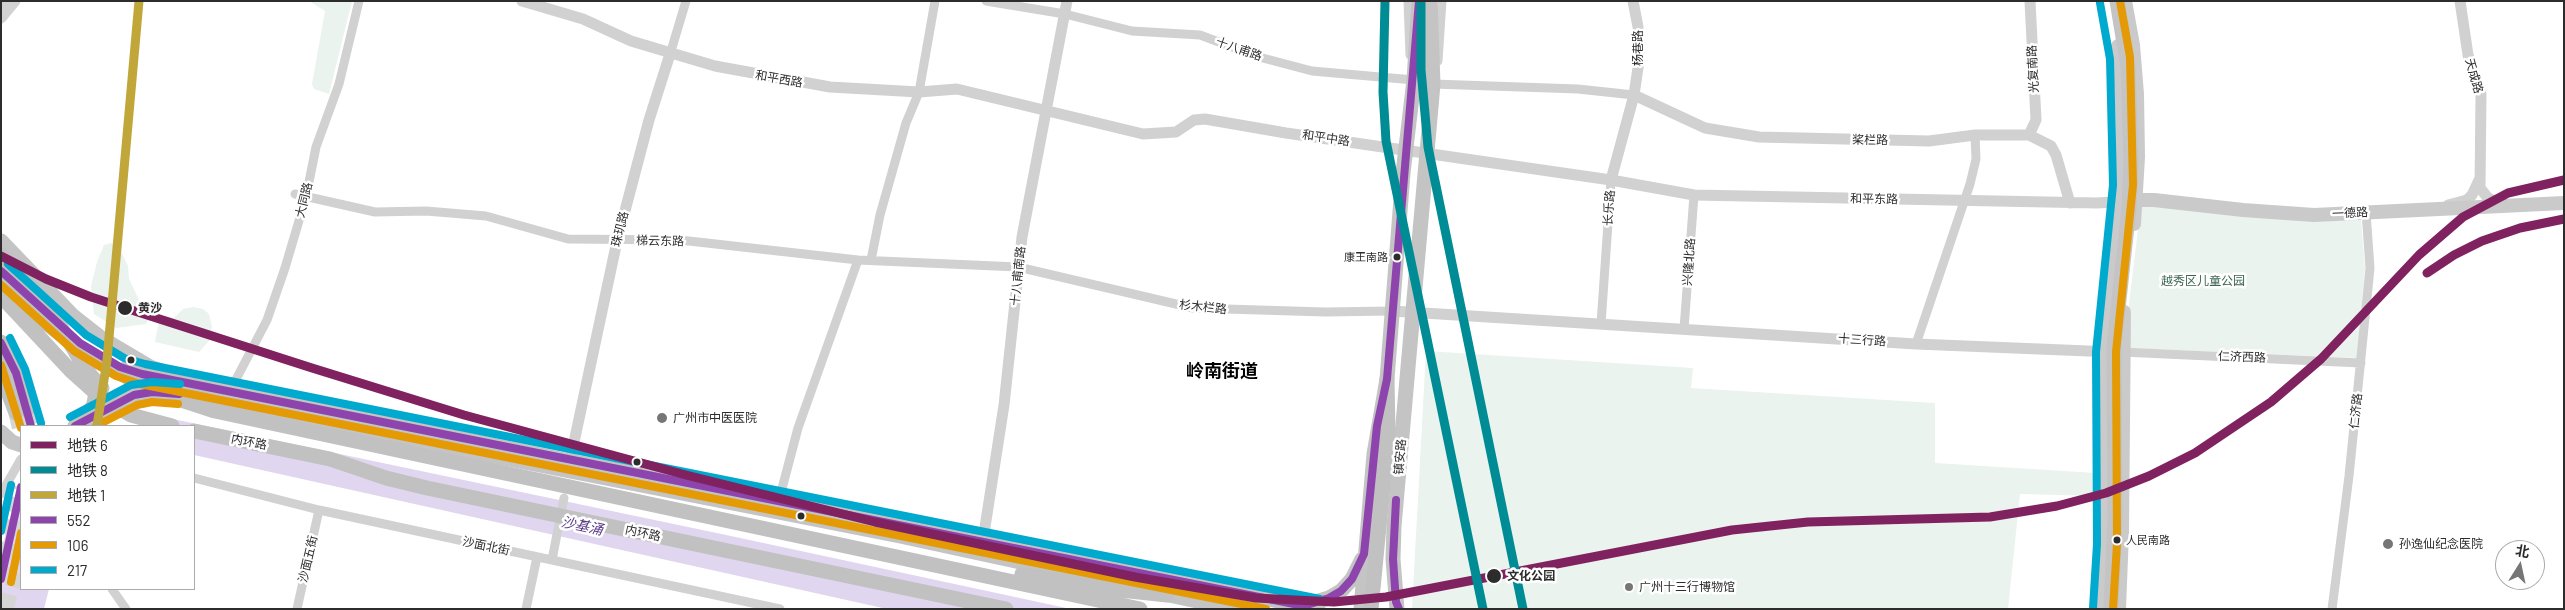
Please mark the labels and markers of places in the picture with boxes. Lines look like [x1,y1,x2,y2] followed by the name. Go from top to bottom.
[1344,250,1388,264] place label: 康王南路
[1392,252,1402,262] marker: 康王南路
[116,299,134,317] marker: 黄沙
[138,301,162,315] place label: 黄沙
[126,355,136,365] unlabelled marker
[655,411,669,425] marker: 广州市中医医院
[673,411,757,425] place label: 广州市中医医院
[632,457,642,467] unlabelled marker
[796,511,806,521] unlabelled marker
[2126,533,2170,547] place label: 人民南路
[2112,535,2122,545] marker: 人民南路
[2381,537,2395,551] marker: 孙逸仙纪念医院
[2399,537,2483,551] place label: 孙逸仙纪念医院
[1485,567,1503,585] marker: 文化公园
[1507,569,1555,583] place label: 文化公园
[1639,580,1735,594] place label: 广州十三行博物馆
[1623,581,1635,593] marker: 广州十三行博物馆

